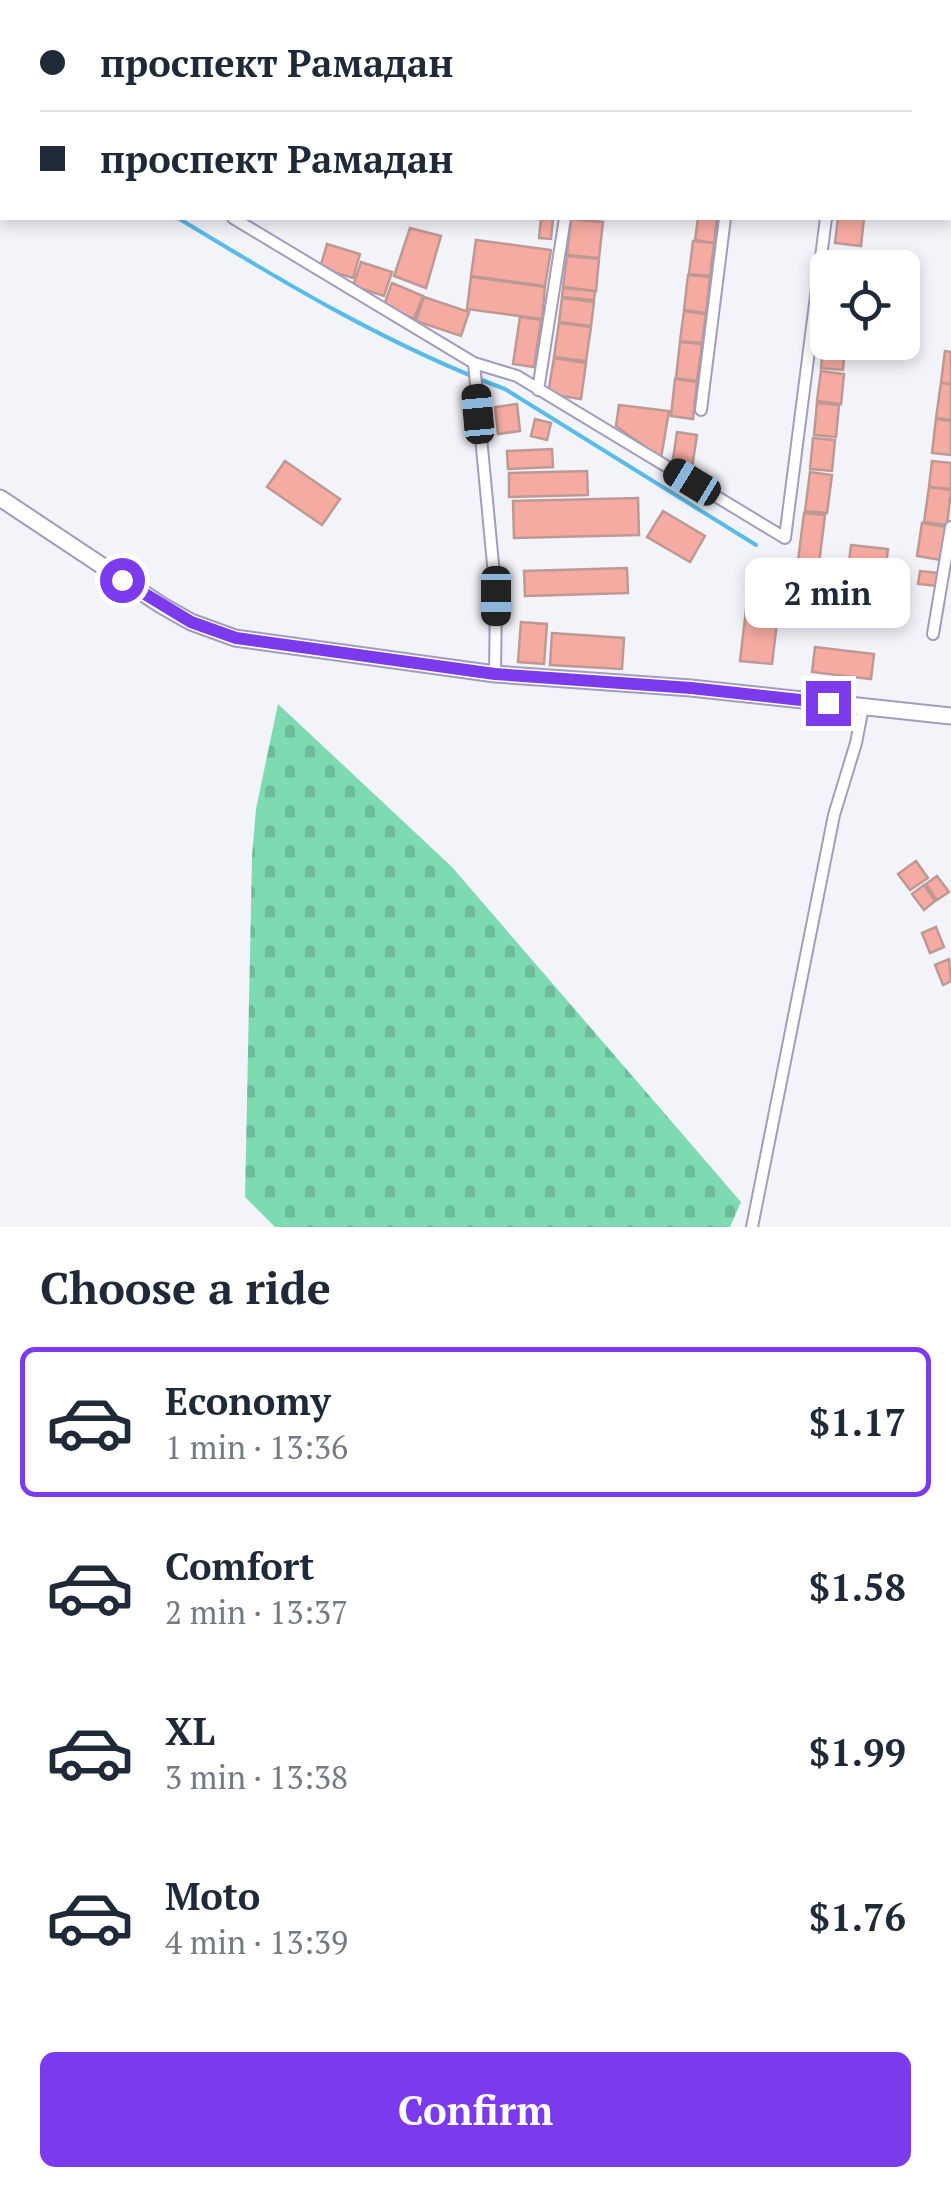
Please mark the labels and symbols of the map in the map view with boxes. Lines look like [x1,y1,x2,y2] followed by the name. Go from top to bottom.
[460,383,496,445] car
[659,454,725,510] car
[100,558,145,603] route start
[746,558,910,628] callout: 2 min
[481,566,511,626] car
[806,681,851,726] route end

